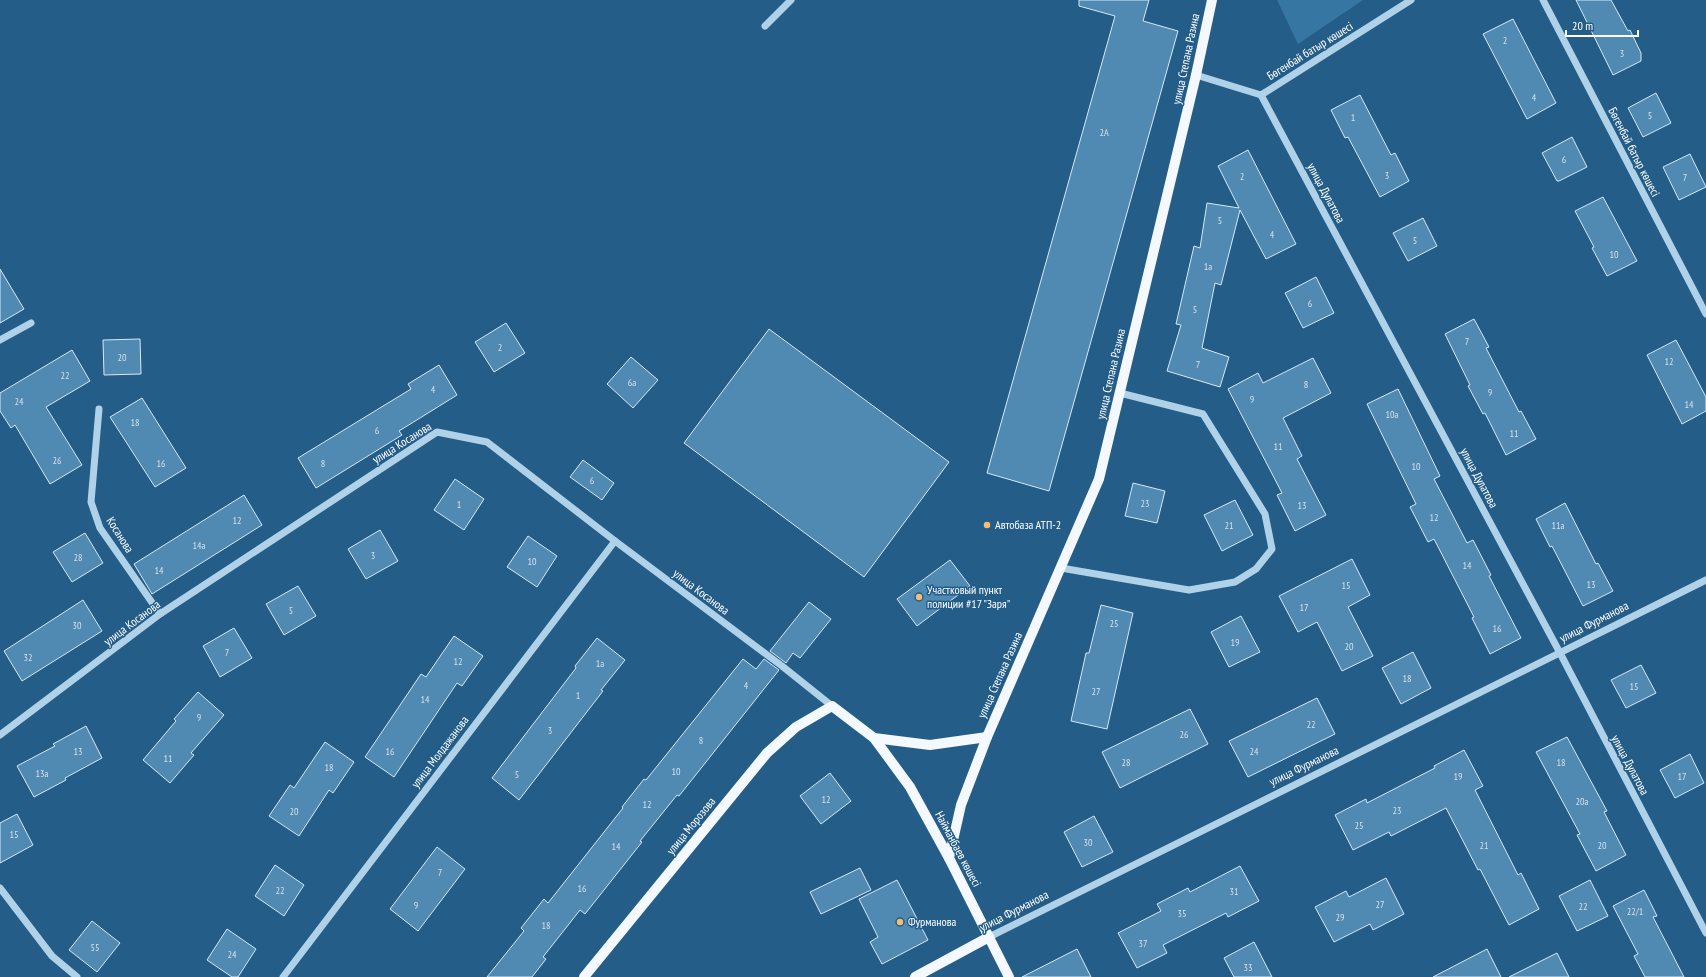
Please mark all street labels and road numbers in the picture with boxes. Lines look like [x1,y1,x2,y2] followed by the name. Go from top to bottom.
[1169,12,1203,106] street label: улица Степана Разина
[1264,18,1355,83] street label: Бөгенбай батыр көшесі
[1605,104,1663,199] street label: Бөгенбай батыр көшесі
[1304,160,1349,225] street label: улица Дулатова
[1093,327,1128,421] street label: улица Степана Разина
[369,418,434,467] street label: улица Косанова
[1457,445,1502,510] street label: улица Дулатова
[104,514,137,556] street label: Косанова
[670,566,733,618] street label: улица Косанова
[101,596,163,649] street label: улица Косанова
[1557,598,1631,645] street label: улица Фурманова
[974,629,1025,720] street label: улица Степана Разина
[408,713,472,791] street label: улица Молдажанова
[1608,732,1653,797] street label: улица Дулатова
[1267,742,1341,789] street label: улица Фурманова
[663,794,718,857] street label: улица Морозова
[932,808,985,889] street label: Найманбаев көшесі
[977,887,1051,934] street label: улица Фурманова

